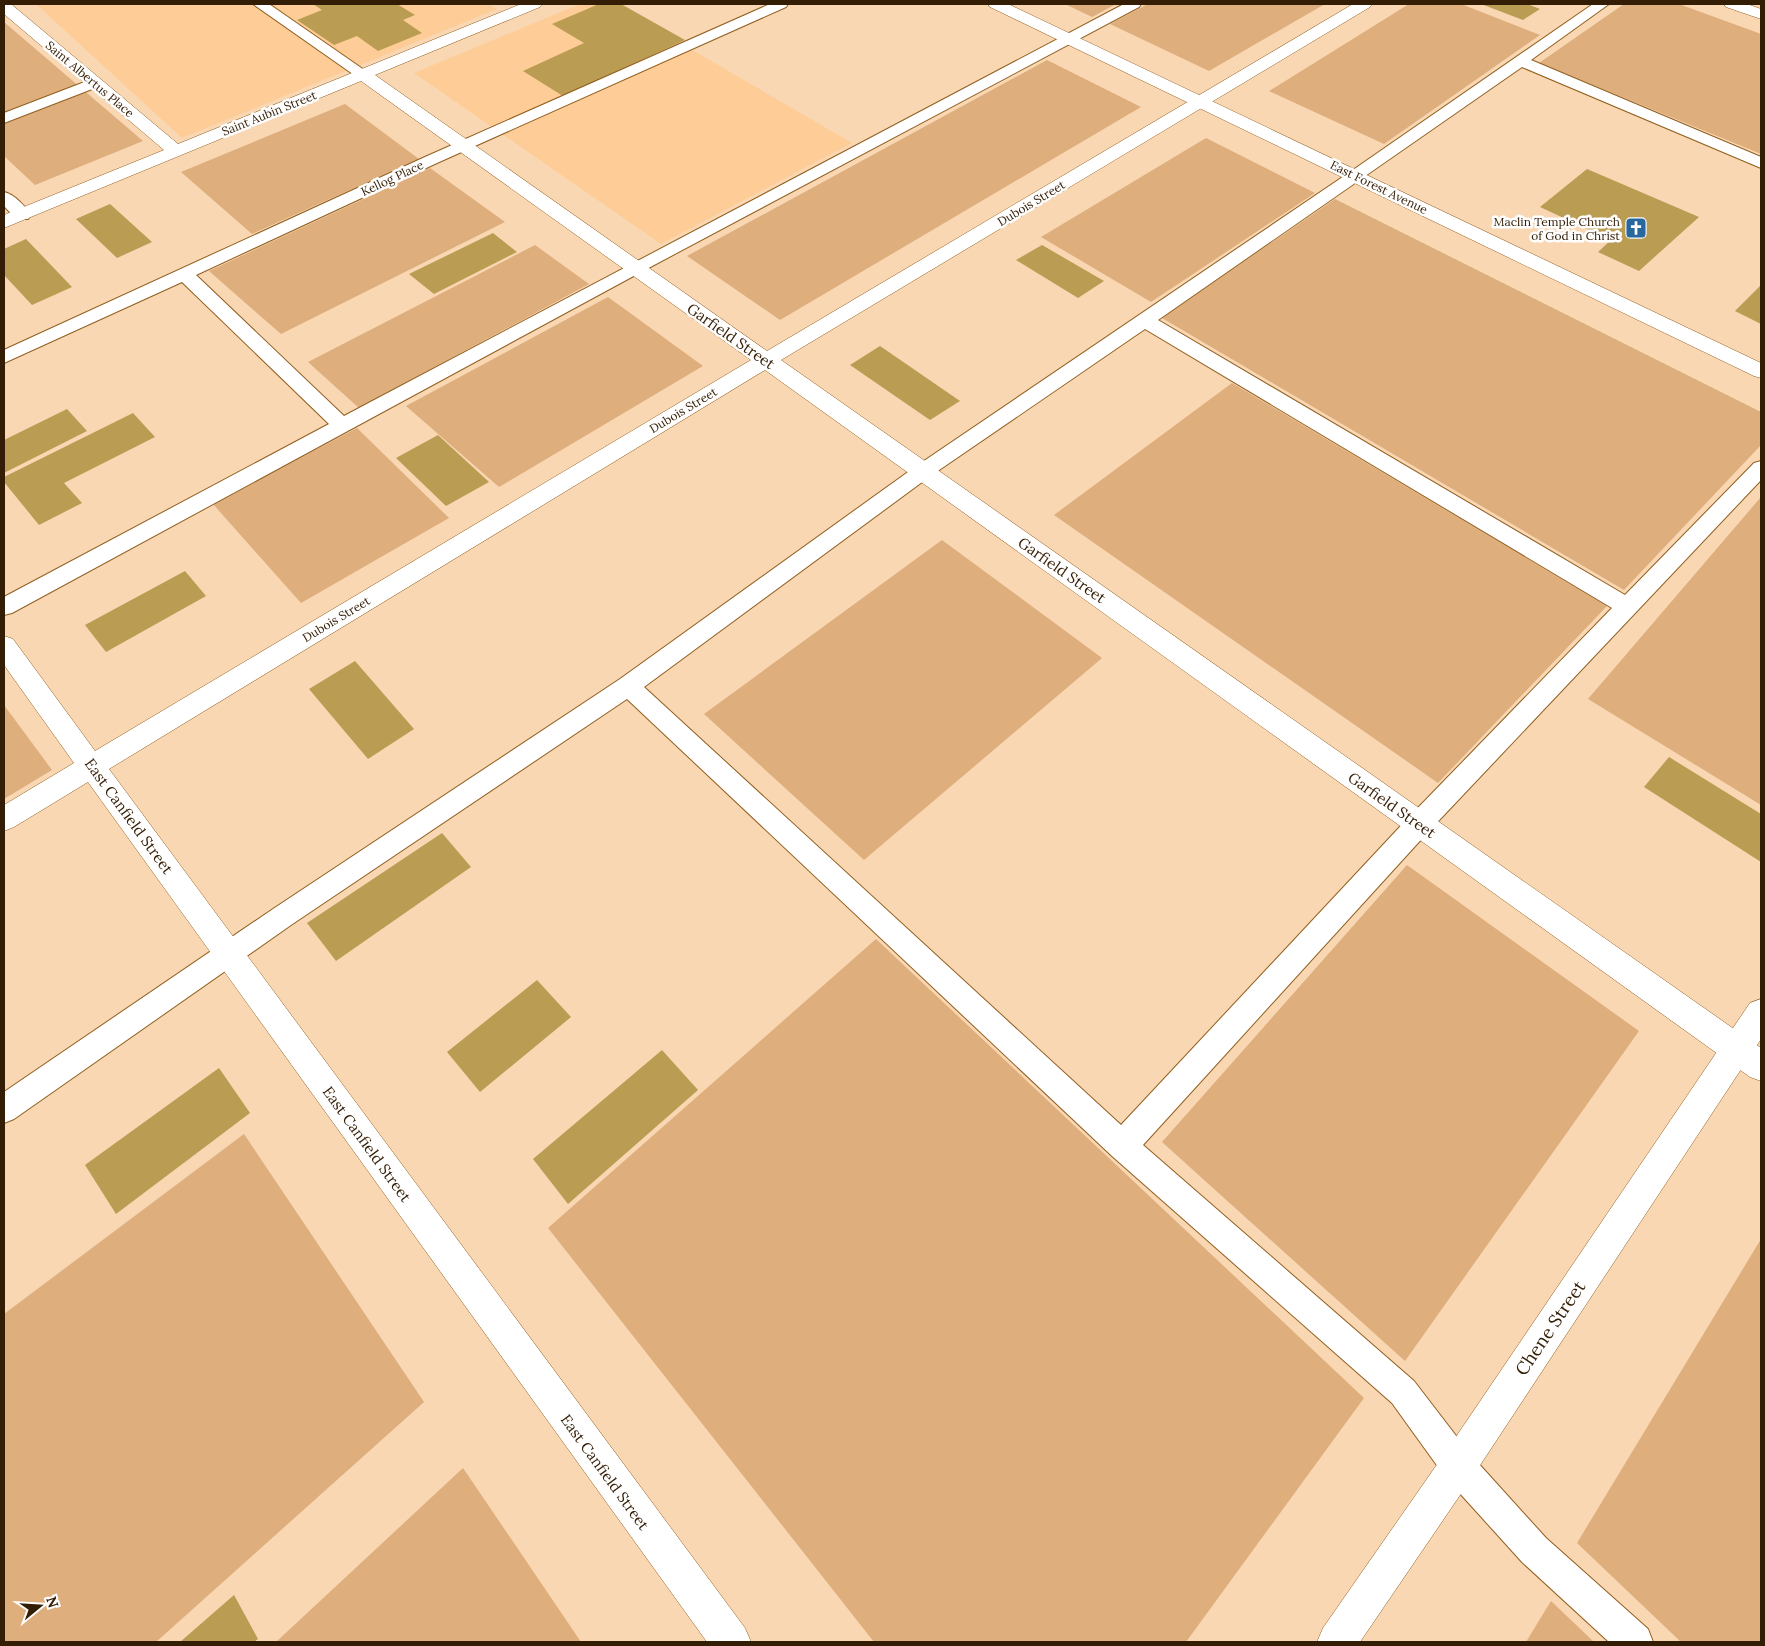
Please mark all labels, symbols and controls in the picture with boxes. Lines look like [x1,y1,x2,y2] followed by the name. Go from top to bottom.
[43,38,138,121] street label: Saint Albertus Place
[219,87,319,139] street label: Saint Aubin Street
[358,157,426,199] street label: Kellog Place
[1328,157,1430,217] street label: East Forest Avenue
[994,177,1068,229] street label: Dubois Street
[1493,214,1620,243] place label: Maclin Temple Church of God in Christ
[1624,216,1648,240] church icon: Maclin Temple Church of God in Christ
[684,299,779,373] street label: Garfield Street
[646,384,720,436] street label: Dubois Street
[1015,533,1110,607] street label: Garfield Street
[299,593,373,645] street label: Dubois Street
[81,755,177,878] street label: East Canfield Street
[1345,768,1440,842] street label: Garfield Street
[319,1083,415,1206] street label: East Canfield Street
[1510,1276,1590,1380] street label: Chene Street
[557,1411,653,1534] street label: East Canfield Street
[15,1581,65,1631] north arrow
[42,1594,63,1610] text: N

